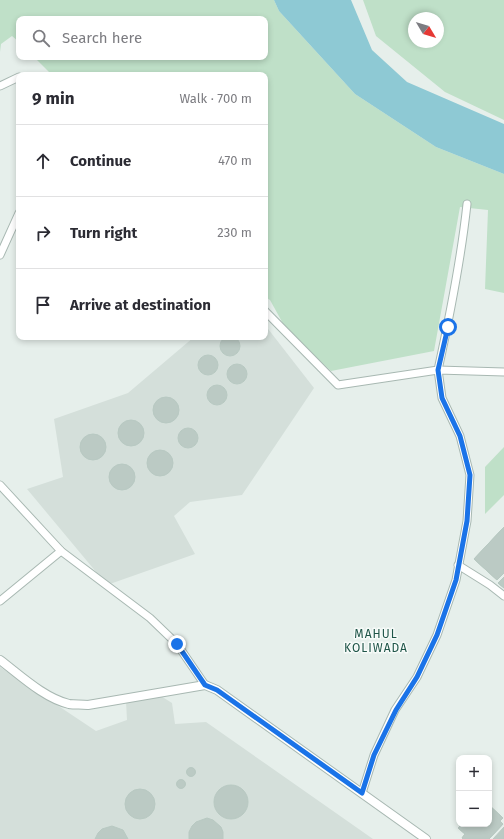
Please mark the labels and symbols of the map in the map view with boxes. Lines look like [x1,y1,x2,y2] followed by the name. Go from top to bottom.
[408,12,444,48] north arrow
[439,318,457,336] route start
[344,627,408,655] district label: MAHUL KOLIWADA
[168,635,186,653] route end

